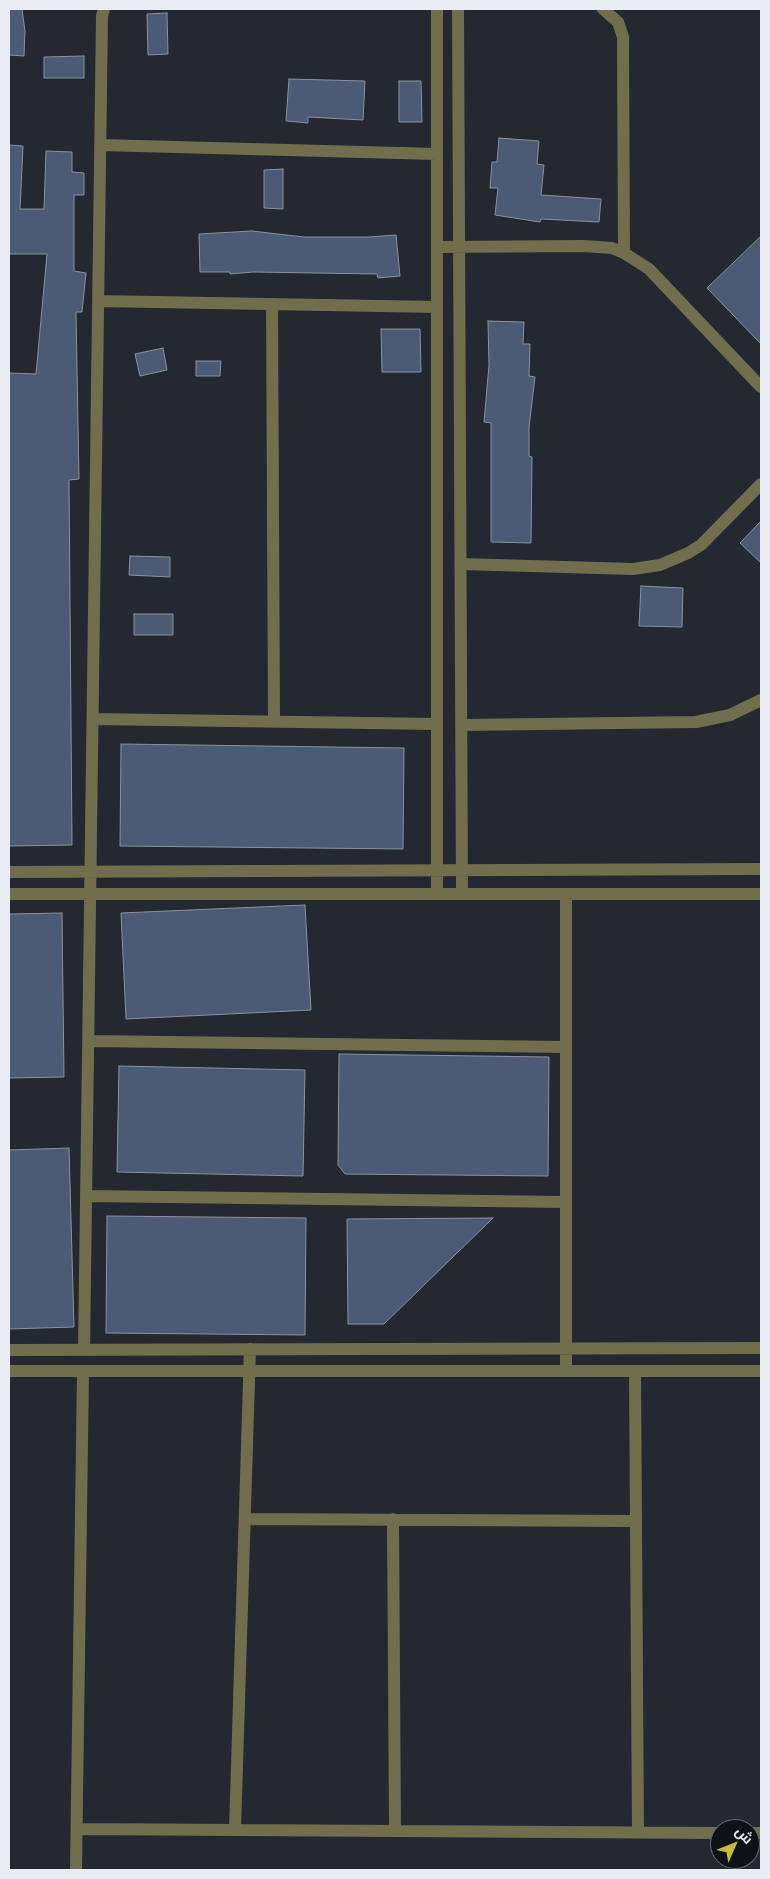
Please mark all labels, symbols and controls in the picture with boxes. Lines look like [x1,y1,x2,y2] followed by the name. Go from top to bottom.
[710,1819,760,1869] north arrow
[732,1821,759,1848] text: ش

